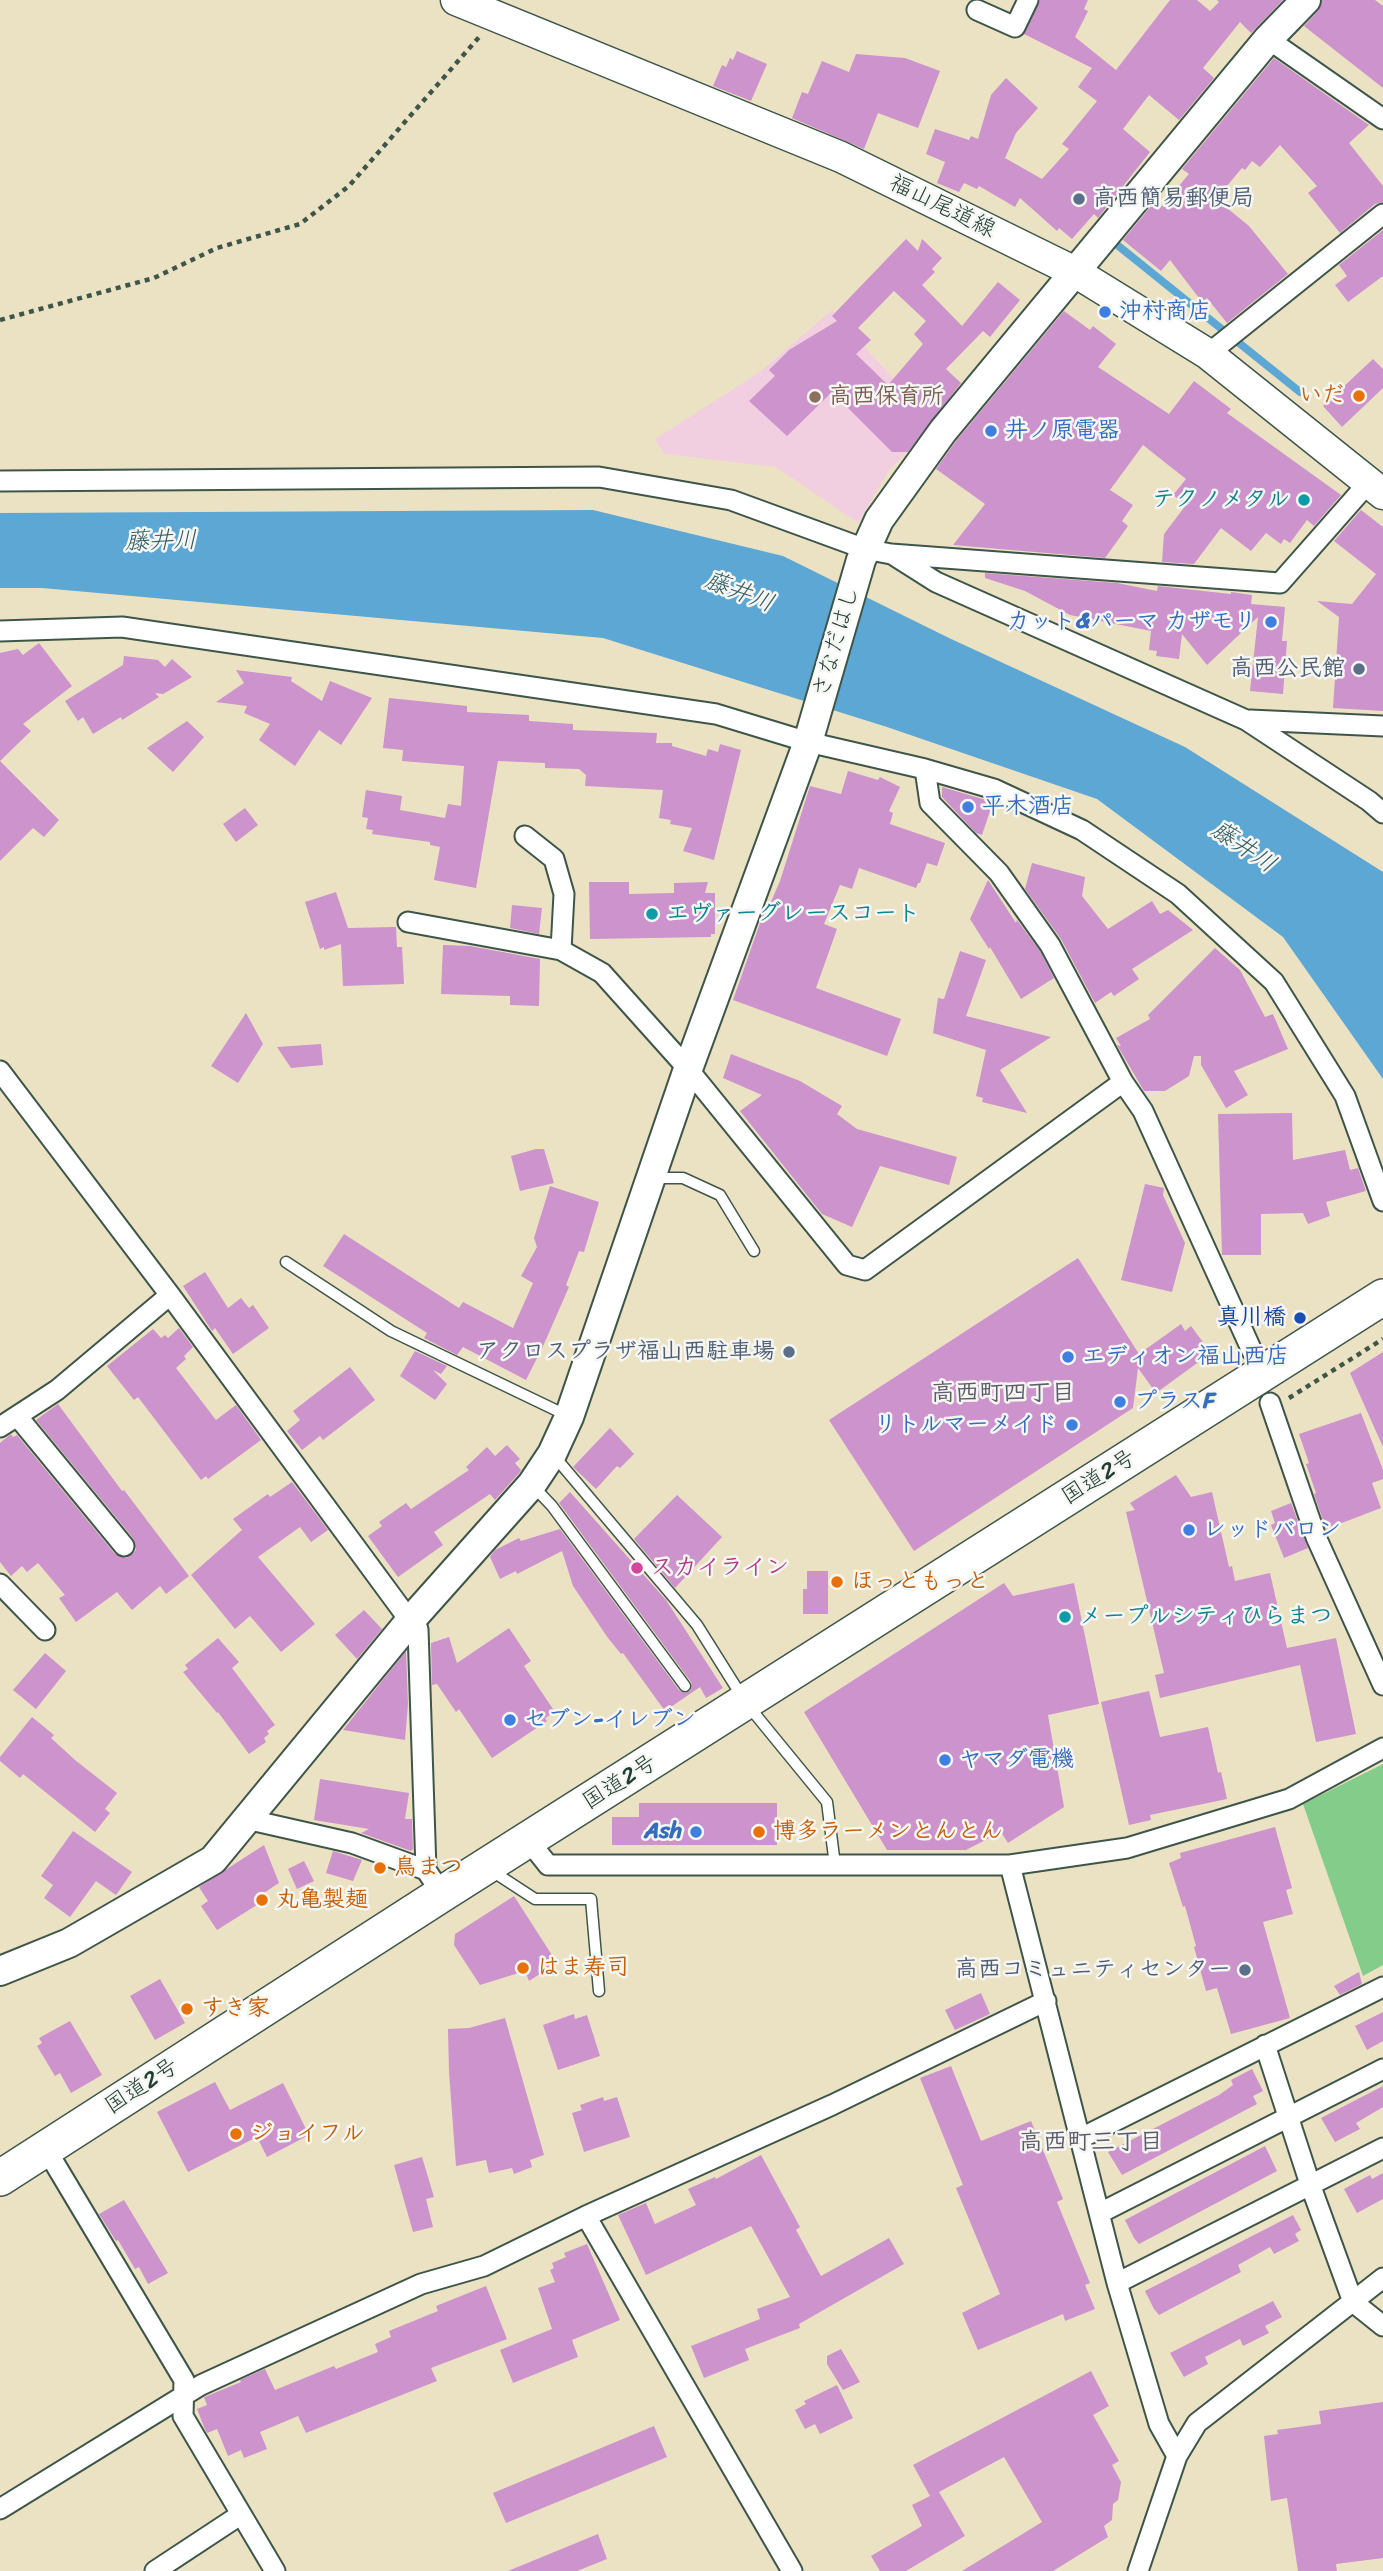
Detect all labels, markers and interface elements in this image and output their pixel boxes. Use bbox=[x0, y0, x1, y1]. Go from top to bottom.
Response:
street label: 福山尾道線 bbox=[884, 169, 1000, 245]
place label: 高西簡易郵便局 bbox=[1093, 185, 1254, 213]
marker: 高西簡易郵便局 bbox=[1071, 191, 1087, 207]
place label: 沖村商店 bbox=[1119, 298, 1211, 326]
marker: 沖村商店 bbox=[1097, 304, 1113, 320]
place label: いだ bbox=[1299, 382, 1345, 410]
place label: 高西保育所 bbox=[829, 383, 944, 411]
marker: いだ bbox=[1351, 388, 1367, 404]
marker: 高西保育所 bbox=[807, 389, 823, 405]
place label: 井ノ原電器 bbox=[1005, 417, 1120, 445]
marker: 井ノ原電器 bbox=[983, 423, 999, 439]
place label: テクノメタル bbox=[1152, 486, 1290, 514]
marker: テクノメタル bbox=[1296, 492, 1312, 508]
water label: 藤井川 bbox=[125, 527, 197, 557]
water label: 藤井川 bbox=[700, 567, 778, 619]
street label: さなだはし bbox=[808, 583, 866, 701]
place label: カット&パーマ カザモリ bbox=[1006, 608, 1257, 636]
marker: カット&パーマ カザモリ bbox=[1263, 614, 1279, 630]
place label: 高西公民館 bbox=[1230, 655, 1345, 683]
marker: 高西公民館 bbox=[1351, 661, 1367, 677]
place label: 平木酒店 bbox=[982, 793, 1074, 821]
marker: 平木酒店 bbox=[960, 799, 976, 815]
water label: 藤井川 bbox=[1205, 816, 1281, 880]
place label: エヴァーグレースコート bbox=[666, 900, 920, 928]
marker: エヴァーグレースコート bbox=[644, 906, 660, 922]
place label: 真川橋 bbox=[1217, 1304, 1286, 1332]
marker: 真川橋 bbox=[1292, 1310, 1308, 1326]
place label: アクロスプラザ福山西駐車場 bbox=[476, 1338, 775, 1366]
place label: エディオン福山西店 bbox=[1082, 1343, 1289, 1371]
marker: アクロスプラザ福山西駐車場 bbox=[781, 1344, 797, 1360]
marker: エディオン福山西店 bbox=[1060, 1349, 1076, 1365]
district label: 高西町四丁目 bbox=[931, 1380, 1075, 1408]
place label: プラスF bbox=[1134, 1388, 1216, 1416]
marker: プラスF bbox=[1112, 1394, 1128, 1410]
place label: リトルマーメイド bbox=[874, 1411, 1058, 1439]
marker: リトルマーメイド bbox=[1064, 1417, 1080, 1433]
street label: 国道2号 bbox=[1057, 1444, 1141, 1512]
place label: レッドバロン bbox=[1203, 1516, 1341, 1544]
marker: レッドバロン bbox=[1181, 1522, 1197, 1538]
place label: スカイライン bbox=[651, 1554, 789, 1582]
marker: スカイライン bbox=[629, 1560, 645, 1576]
place label: ほっともっと bbox=[851, 1568, 989, 1596]
marker: ほっともっと bbox=[829, 1574, 845, 1590]
place label: メープルシティひらまつ bbox=[1079, 1603, 1332, 1631]
marker: メープルシティひらまつ bbox=[1057, 1609, 1073, 1625]
place label: セブン-イレブン bbox=[524, 1706, 696, 1734]
marker: セブン-イレブン bbox=[502, 1712, 518, 1728]
place label: ヤマダ電機 bbox=[959, 1746, 1074, 1774]
street label: 国道2号 bbox=[578, 1749, 662, 1817]
marker: ヤマダ電機 bbox=[937, 1752, 953, 1768]
place label: Ash bbox=[644, 1818, 682, 1846]
place label: 博多ラーメンとんとん bbox=[773, 1818, 1003, 1846]
marker: Ash bbox=[688, 1824, 704, 1840]
marker: 博多ラーメンとんとん bbox=[751, 1824, 767, 1840]
place label: 鳥まつ bbox=[394, 1854, 463, 1882]
marker: 鳥まつ bbox=[372, 1860, 388, 1876]
place label: 丸亀製麺 bbox=[276, 1886, 368, 1914]
marker: 丸亀製麺 bbox=[254, 1892, 270, 1908]
place label: はま寿司 bbox=[537, 1954, 629, 1982]
place label: 高西コミュニティセンター bbox=[955, 1956, 1231, 1984]
marker: はま寿司 bbox=[515, 1960, 531, 1976]
marker: 高西コミュニティセンター bbox=[1237, 1962, 1253, 1978]
place label: すき家 bbox=[201, 1995, 270, 2023]
marker: すき家 bbox=[179, 2001, 195, 2017]
street label: 国道2号 bbox=[100, 2053, 184, 2121]
place label: ジョイフル bbox=[250, 2120, 365, 2148]
marker: ジョイフル bbox=[228, 2126, 244, 2142]
district label: 高西町三丁目 bbox=[1019, 2129, 1163, 2157]

